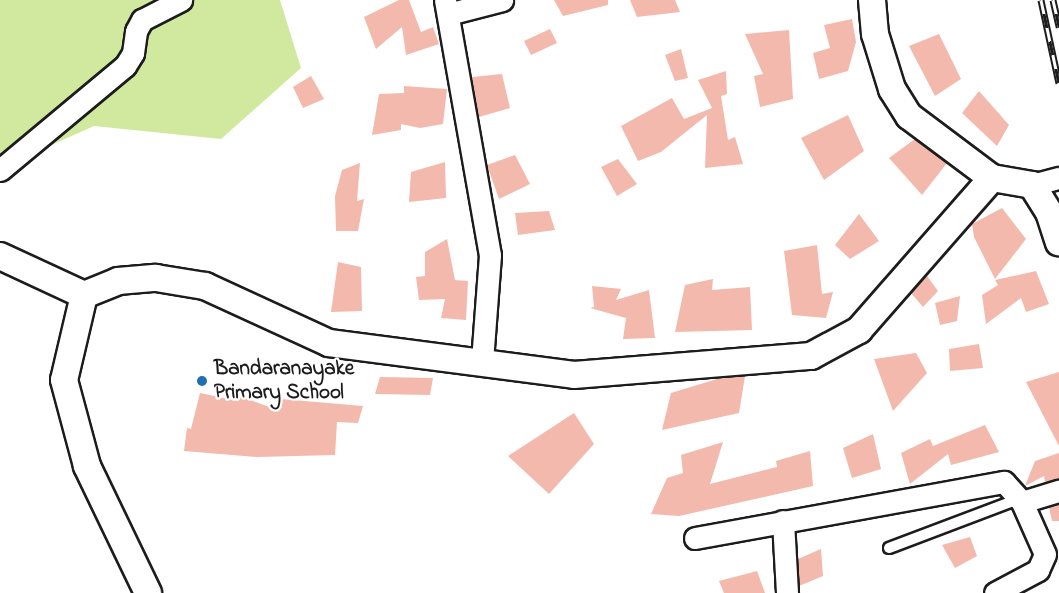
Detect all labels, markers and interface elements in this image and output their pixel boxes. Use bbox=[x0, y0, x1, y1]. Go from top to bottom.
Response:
place label: Bandaranayake Primary School bbox=[214, 356, 354, 406]
marker: Bandaranayake Primary School bbox=[195, 374, 209, 388]

